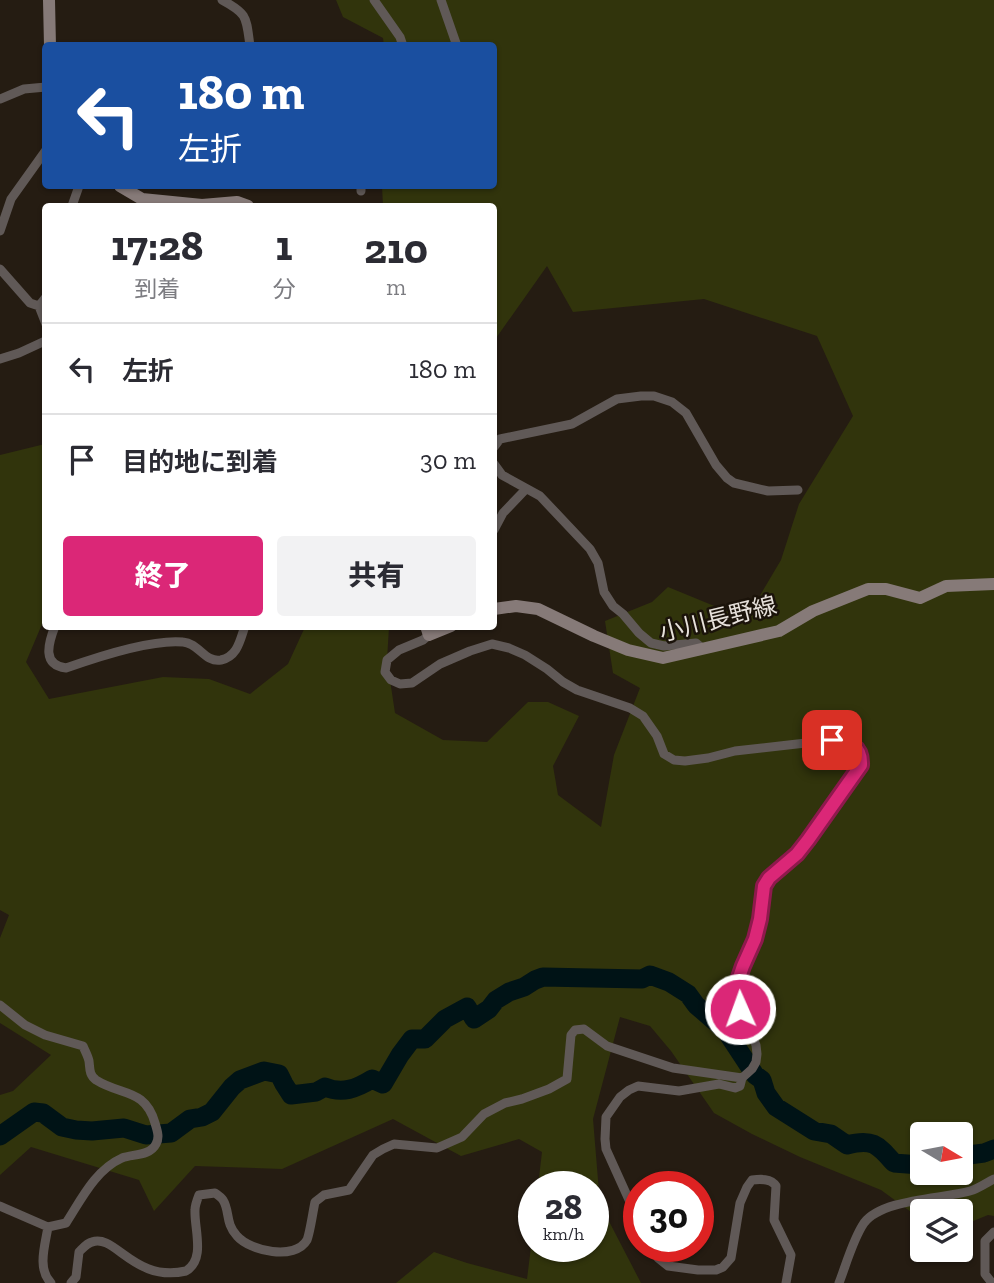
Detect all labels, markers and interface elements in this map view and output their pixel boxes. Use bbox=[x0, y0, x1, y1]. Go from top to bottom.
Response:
text: 180 m bbox=[178, 63, 305, 122]
icon: left bbox=[63, 70, 154, 161]
text: 左折 bbox=[178, 130, 242, 168]
text: 17:28 bbox=[111, 220, 203, 271]
text: 1 bbox=[275, 220, 292, 271]
text: 210 bbox=[364, 223, 428, 274]
text: m bbox=[386, 273, 406, 301]
text: 到着 bbox=[134, 275, 180, 303]
text: 分 bbox=[272, 275, 295, 303]
icon: left bbox=[63, 350, 101, 388]
text: 180 m bbox=[409, 353, 476, 385]
text: 左折 bbox=[122, 355, 174, 387]
icon: arrive bbox=[63, 441, 101, 479]
text: 30 m bbox=[420, 444, 476, 476]
text: 目的地に到着 bbox=[122, 446, 278, 478]
button: 終了 bbox=[63, 536, 263, 616]
button: 共有 bbox=[277, 536, 476, 616]
street label: 小川長野線 bbox=[656, 590, 780, 647]
pin bbox=[802, 710, 862, 770]
icon: arrive bbox=[813, 721, 851, 759]
position arrow bbox=[703, 972, 777, 1046]
north arrow bbox=[910, 1122, 973, 1185]
map controls bbox=[910, 1122, 973, 1262]
speed limit sign: 30 bbox=[623, 1171, 714, 1262]
text: 28 bbox=[545, 1186, 582, 1228]
button: layers bbox=[910, 1199, 973, 1262]
text: km/h bbox=[543, 1223, 584, 1245]

